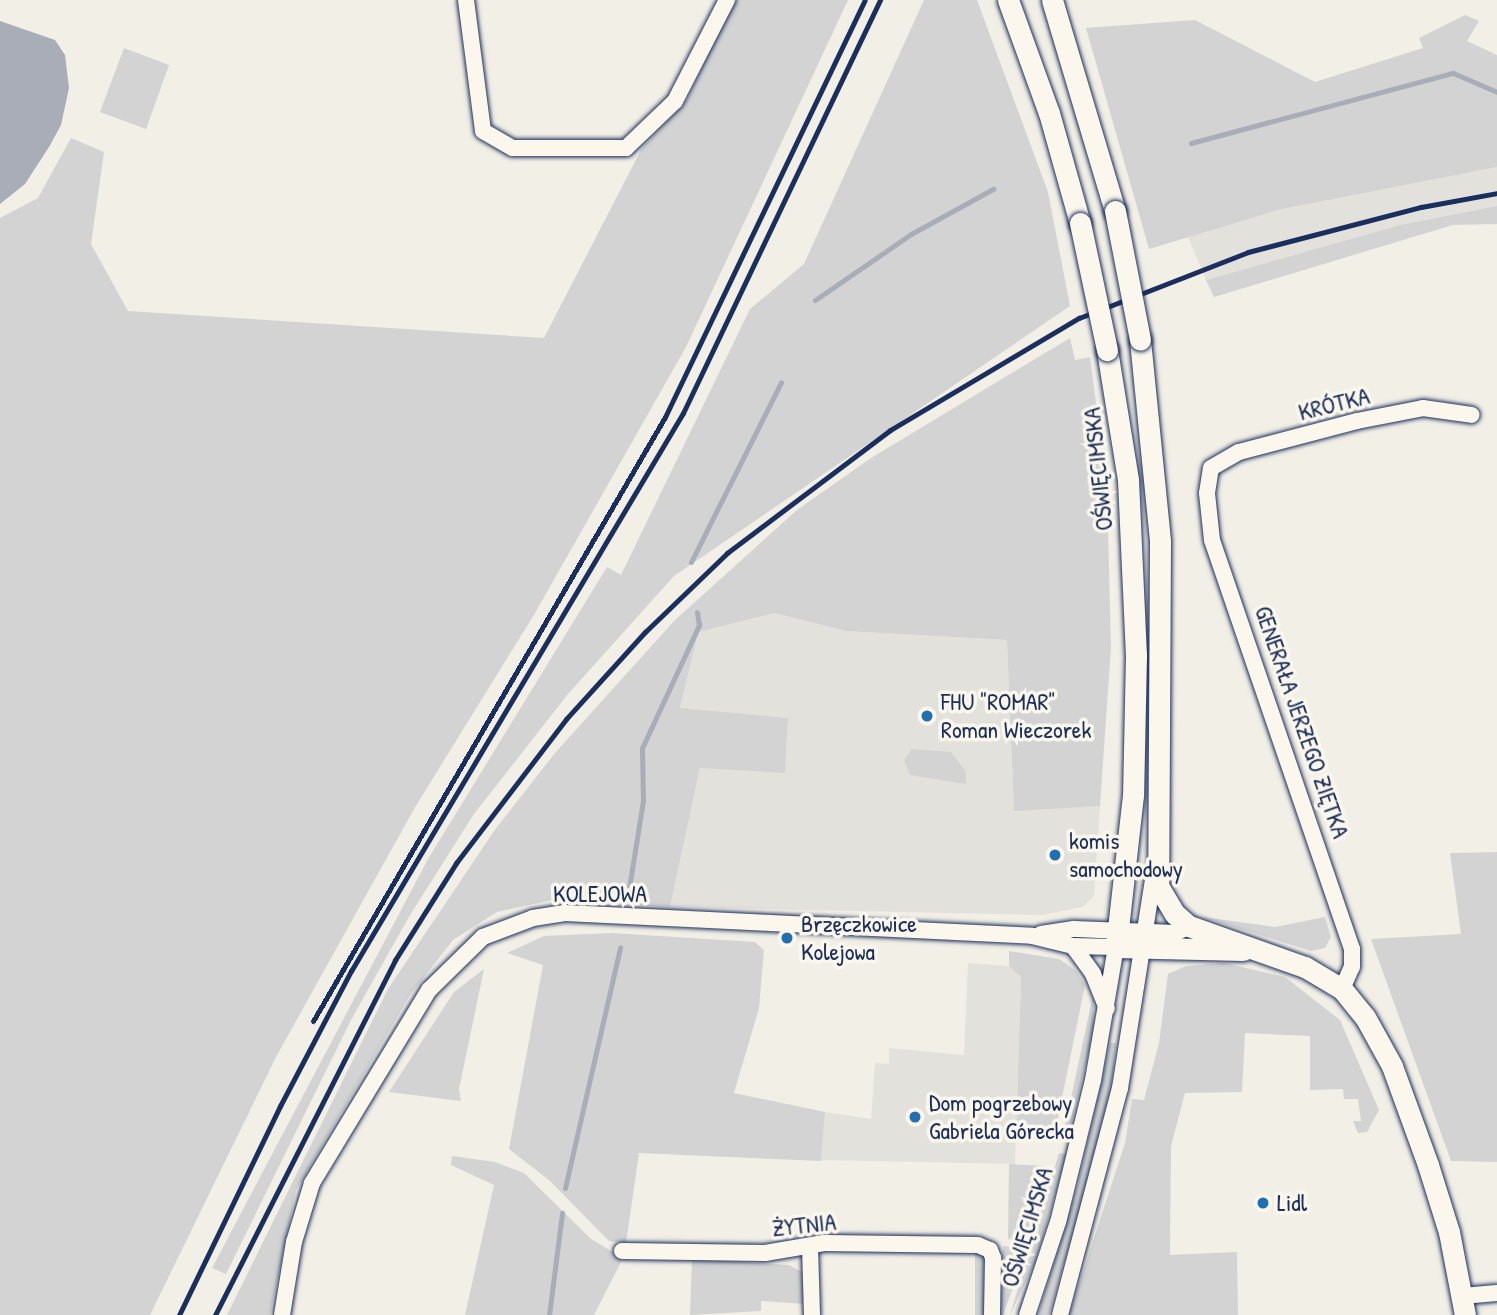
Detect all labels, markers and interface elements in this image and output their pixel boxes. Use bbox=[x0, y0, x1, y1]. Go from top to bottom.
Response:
street label: KRÓTKA bbox=[1295, 381, 1373, 427]
street label: OŚWIĘCIMSKA bbox=[1077, 406, 1119, 532]
street label: GENERAŁA JERZEGO ZIĘTKA bbox=[1249, 602, 1355, 842]
place label: FHU "ROMAR" Roman Wieczorek bbox=[941, 688, 1091, 744]
marker: FHU "ROMAR" Roman Wieczorek bbox=[919, 708, 935, 724]
place label: komis samochodowy bbox=[1069, 827, 1183, 883]
marker: komis samochodowy bbox=[1047, 847, 1063, 863]
street label: KOLEJOWA bbox=[553, 880, 647, 908]
place label: Brzęczkowice Kolejowa bbox=[801, 910, 917, 966]
marker: Brzęczkowice Kolejowa bbox=[779, 930, 795, 946]
place label: Dom pogrzebowy Gabriela Górecka bbox=[929, 1089, 1074, 1145]
marker: Dom pogrzebowy Gabriela Górecka bbox=[907, 1109, 923, 1125]
street label: OŚWIĘCIMSKA bbox=[995, 1164, 1059, 1290]
place label: Lidl bbox=[1277, 1189, 1307, 1217]
marker: Lidl bbox=[1255, 1195, 1271, 1211]
street label: ŻYTNIA bbox=[771, 1207, 837, 1243]

